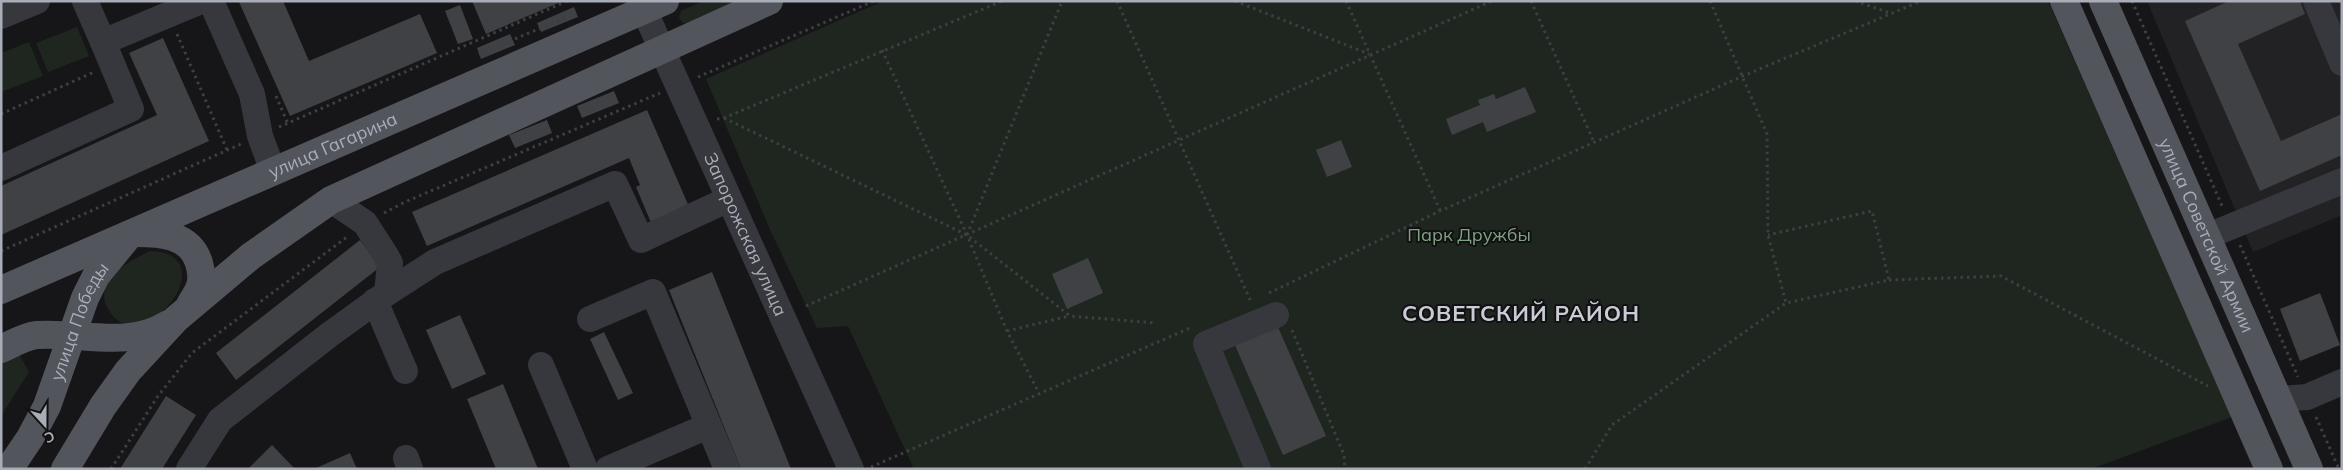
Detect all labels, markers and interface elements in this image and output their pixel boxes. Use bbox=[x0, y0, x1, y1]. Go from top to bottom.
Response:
street label: улица Гагарина bbox=[265, 107, 401, 183]
street label: улица Советской Армии bbox=[2154, 134, 2260, 336]
street label: Запорожская улица bbox=[699, 149, 792, 319]
park label: Парк Дружбы bbox=[1407, 223, 1531, 246]
street label: улица Победы bbox=[45, 257, 114, 384]
district label: СОВЕТСКИЙ РАЙОН bbox=[1402, 299, 1640, 327]
north arrow bbox=[20, 400, 70, 450]
text: С bbox=[42, 427, 57, 447]

